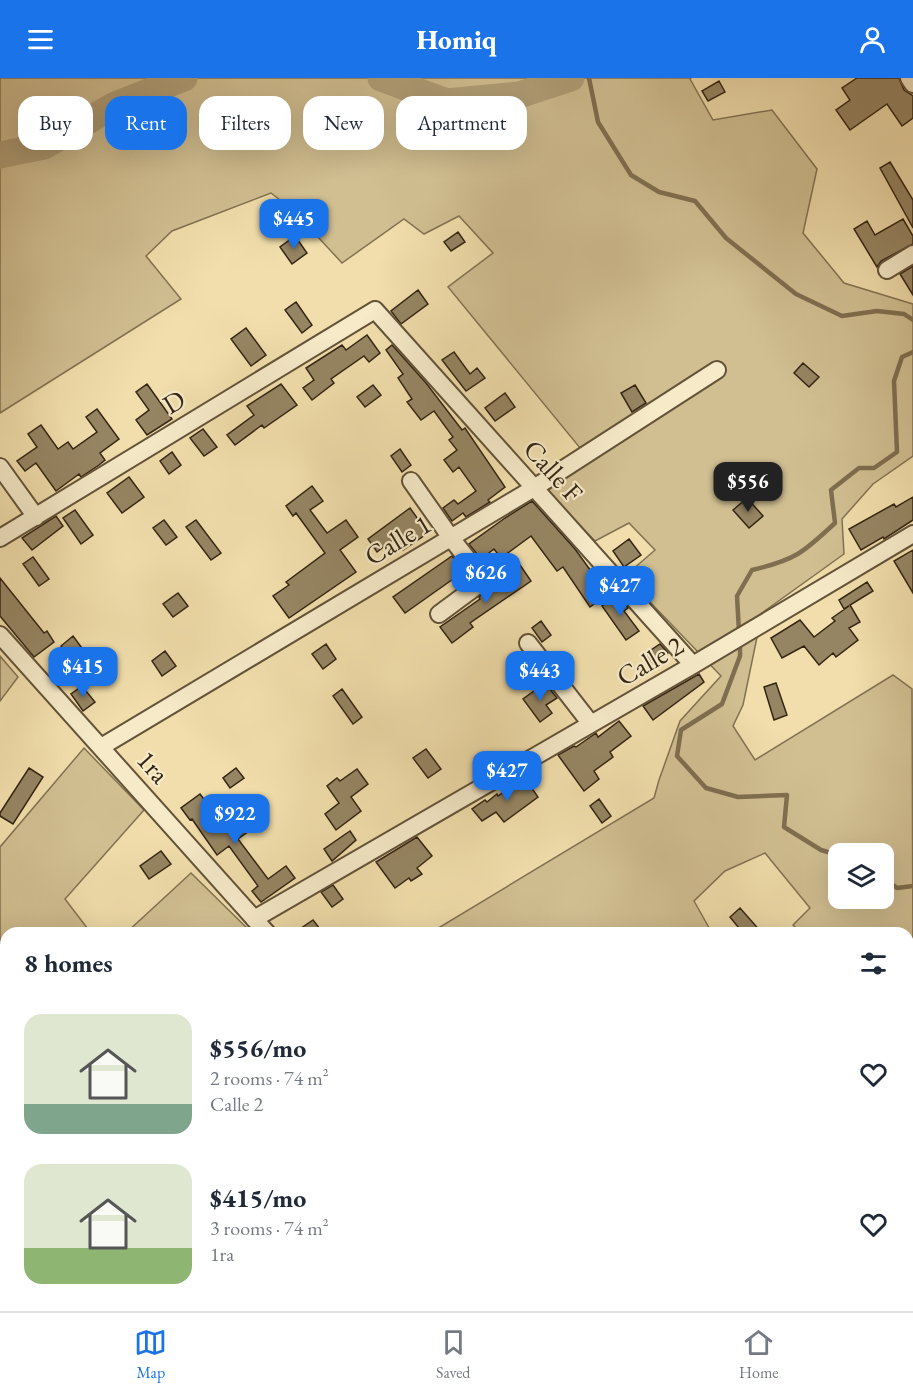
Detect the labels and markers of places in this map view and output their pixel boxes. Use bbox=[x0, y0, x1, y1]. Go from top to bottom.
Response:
pin: $445 bbox=[258, 199, 330, 250]
pin: $556 bbox=[712, 462, 784, 513]
pin: $626 bbox=[450, 553, 522, 604]
pin: $427 bbox=[584, 566, 656, 617]
pin: $415 bbox=[47, 647, 119, 698]
pin: $443 bbox=[504, 651, 576, 702]
pin: $427 bbox=[471, 751, 543, 802]
pin: $922 bbox=[199, 794, 271, 845]

